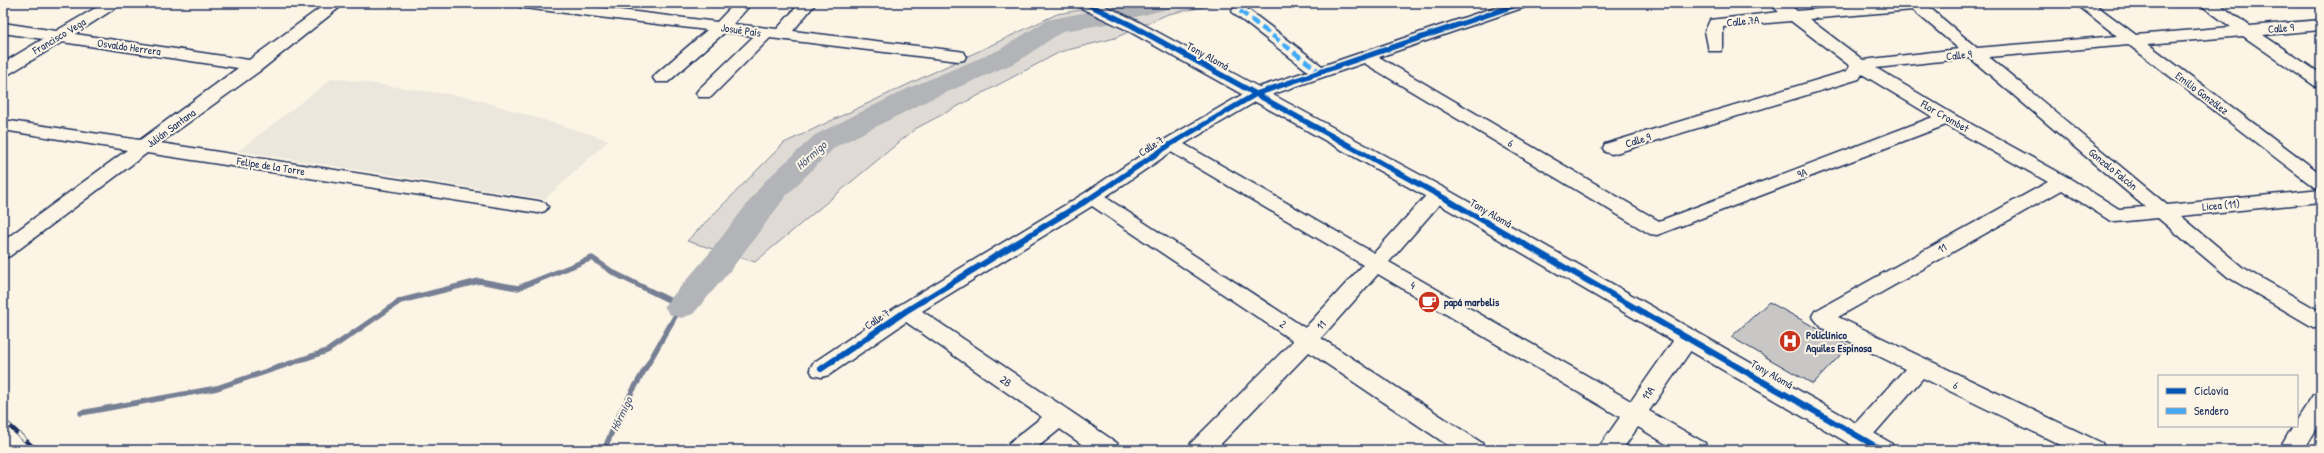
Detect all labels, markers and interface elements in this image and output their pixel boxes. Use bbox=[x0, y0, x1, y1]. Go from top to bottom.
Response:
street label: Calle 7A bbox=[1726, 13, 1761, 29]
street label: Francisco Vega bbox=[29, 14, 89, 58]
street label: Josué País bbox=[720, 20, 762, 40]
street label: Calle 9 bbox=[2268, 20, 2294, 36]
street label: Osvaldo Herrera bbox=[96, 36, 162, 58]
street label: Tony Alomá bbox=[1184, 39, 1232, 74]
street label: Calle 9 bbox=[1945, 47, 1973, 63]
street label: Emilio González bbox=[2173, 68, 2232, 118]
street label: Flor Crombet bbox=[1918, 96, 1972, 135]
street label: Julián Santana bbox=[144, 105, 199, 151]
street label: Calle 9 bbox=[1624, 130, 1652, 150]
street label: Calle 7 bbox=[1136, 133, 1166, 159]
water label: Hórmigo bbox=[792, 136, 831, 173]
street label: 6 bbox=[1506, 136, 1517, 150]
street label: Gonzalo Falcón bbox=[2086, 145, 2140, 193]
street label: Felipe de la Torre bbox=[235, 154, 307, 178]
street label: 9A bbox=[1795, 165, 1809, 181]
street label: Tony Alomá bbox=[1467, 195, 1515, 231]
street label: Licea (11) bbox=[2202, 196, 2240, 214]
street label: 11 bbox=[1935, 240, 1949, 256]
street label: 4 bbox=[1408, 278, 1418, 292]
cafe icon: papá marbelis bbox=[1416, 289, 1442, 315]
place label: papá marbelis bbox=[1444, 295, 1500, 310]
street label: Calle 7 bbox=[862, 306, 892, 332]
street label: 2 bbox=[1277, 317, 1289, 331]
street label: 11 bbox=[1313, 317, 1329, 333]
hospital icon: Policlínico Aquiles Espinosa bbox=[1777, 328, 1803, 354]
place label: Policlínico Aquiles Espinosa bbox=[1806, 328, 1872, 356]
street label: Tony Alomá bbox=[1748, 356, 1796, 392]
street label: 2B bbox=[998, 372, 1015, 390]
legend bbox=[2158, 375, 2298, 427]
street label: 6 bbox=[1951, 378, 1962, 393]
text: Ciclovía bbox=[2194, 382, 2228, 399]
street label: 11A bbox=[1638, 383, 1658, 402]
water label: Hórmigo bbox=[605, 393, 637, 434]
text: Sendero bbox=[2194, 402, 2229, 419]

